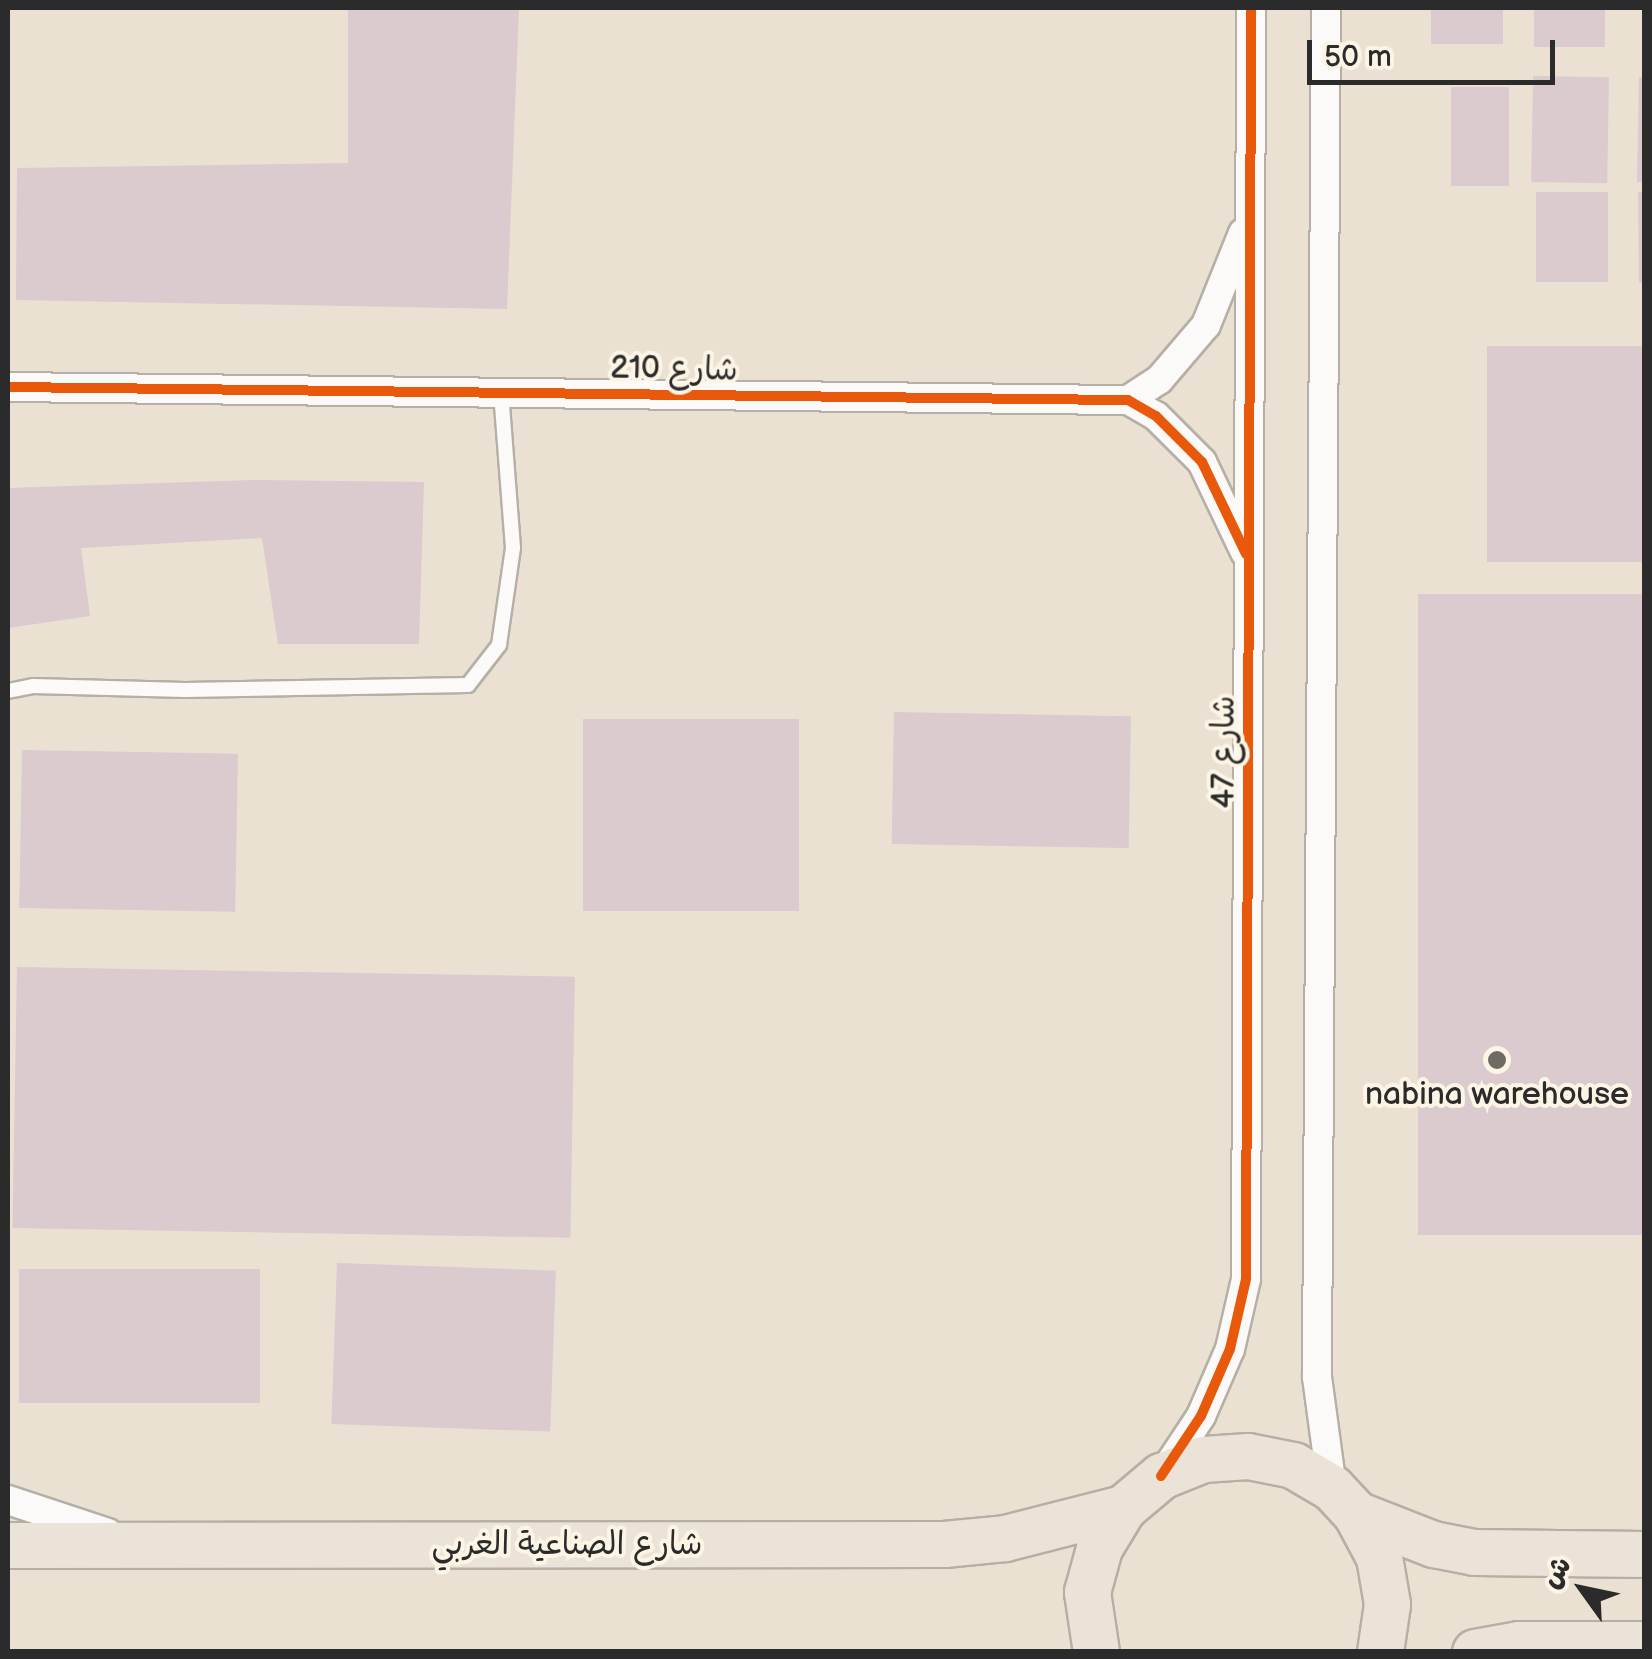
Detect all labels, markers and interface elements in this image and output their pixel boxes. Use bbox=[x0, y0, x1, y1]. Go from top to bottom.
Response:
scale bar bbox=[1312, 20, 1560, 82]
text: 50 m bbox=[1324, 39, 1392, 75]
street label: شارع 210 bbox=[610, 350, 738, 390]
street label: شارع 47 bbox=[1206, 695, 1244, 809]
marker: nabina warehouse bbox=[1486, 1049, 1508, 1071]
place label: nabina warehouse bbox=[1365, 1076, 1629, 1114]
street label: شارع الصناعية الغربي bbox=[431, 1526, 703, 1564]
north arrow bbox=[1532, 1539, 1632, 1639]
text: ش bbox=[1534, 1550, 1579, 1594]

